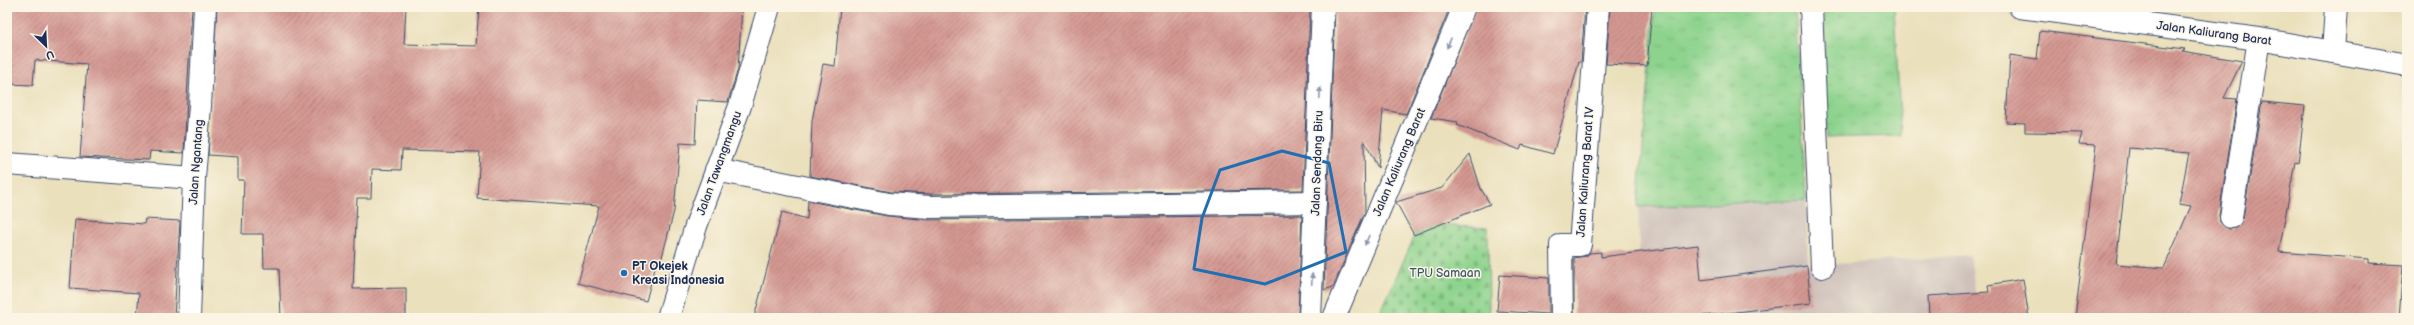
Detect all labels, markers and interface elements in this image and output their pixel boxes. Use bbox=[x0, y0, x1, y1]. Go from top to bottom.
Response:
street label: Jalan Kaliurang Barat bbox=[2155, 18, 2273, 49]
north arrow bbox=[26, 26, 66, 66]
one-way arrow bbox=[1446, 37, 1452, 49]
text: U bbox=[43, 47, 56, 62]
one-way arrow bbox=[1317, 86, 1323, 99]
street label: Jalan Kaliurang Barat bbox=[1370, 106, 1429, 219]
street label: Jalan Kaliurang Barat IV bbox=[1573, 106, 1598, 238]
street label: Jalan Tawangmangu bbox=[694, 109, 745, 217]
street label: Jalan Sendang Biru bbox=[1308, 110, 1327, 216]
street label: Jalan Ngantang bbox=[186, 119, 207, 205]
one-way arrow bbox=[1363, 235, 1369, 247]
place label: PT Okejek Kreasi Indonesia bbox=[632, 259, 725, 288]
park label: TPU Samaan bbox=[1410, 266, 1481, 281]
marker: PT Okejek Kreasi Indonesia bbox=[619, 268, 629, 278]
one-way arrow bbox=[1308, 273, 1315, 285]

